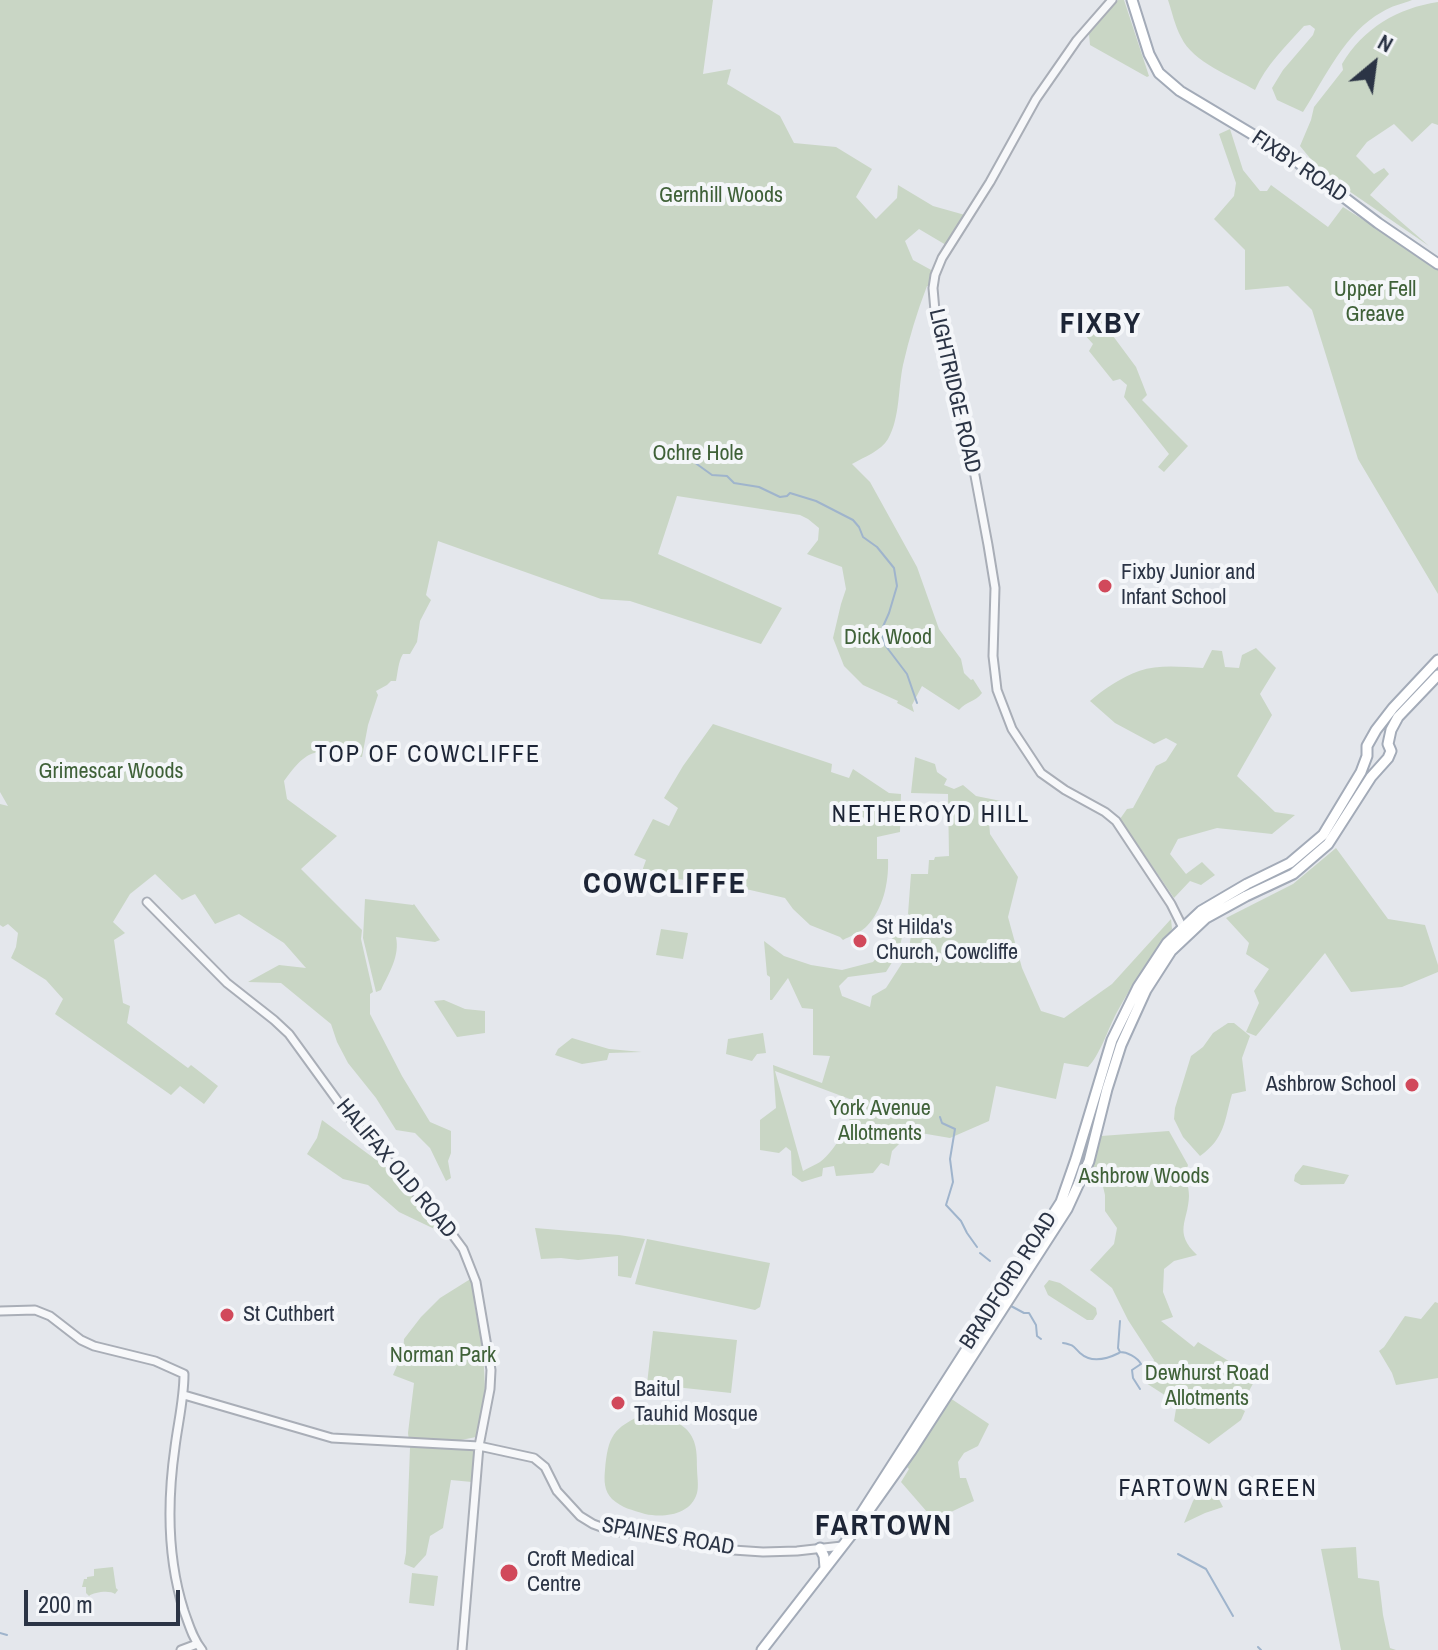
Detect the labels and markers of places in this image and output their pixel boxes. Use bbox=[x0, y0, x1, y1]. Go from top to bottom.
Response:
place label: Fixby Junior and Infant School bbox=[1121, 560, 1255, 612]
marker: Fixby Junior and Infant School bbox=[1096, 577, 1114, 595]
place label: St Hilda's Church, Cowcliffe bbox=[876, 915, 1018, 966]
marker: St Hilda's Church, Cowcliffe bbox=[851, 932, 869, 950]
place label: Ashbrow School bbox=[1266, 1072, 1396, 1098]
marker: Ashbrow School bbox=[1403, 1076, 1421, 1094]
place label: St Cuthbert bbox=[243, 1302, 334, 1328]
marker: St Cuthbert bbox=[218, 1306, 236, 1324]
place label: Baitul Tauhid Mosque bbox=[634, 1377, 758, 1428]
marker: Baitul Tauhid Mosque bbox=[609, 1394, 627, 1412]
place label: Croft Medical Centre bbox=[527, 1547, 634, 1598]
marker: Croft Medical Centre bbox=[498, 1562, 520, 1584]

